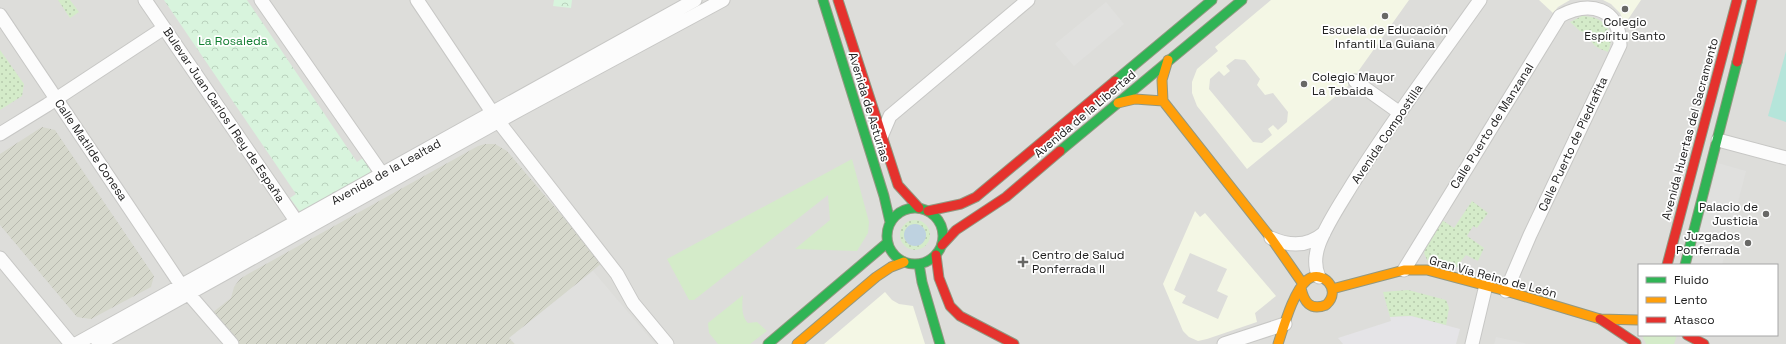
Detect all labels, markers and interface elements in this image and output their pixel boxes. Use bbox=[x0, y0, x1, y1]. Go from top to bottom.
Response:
marker: Colegio Espíritu Santo bbox=[1620, 4, 1630, 14]
marker: Escuela de Educación Infantil La Guiana bbox=[1380, 11, 1390, 21]
place label: Colegio Espíritu Santo bbox=[1584, 14, 1666, 44]
place label: Escuela de Educación Infantil La Guiana bbox=[1322, 22, 1448, 52]
street label: Bulevar Juan Carlos I Rey de España bbox=[159, 25, 289, 205]
park label: La Rosaleda bbox=[198, 33, 268, 49]
street label: Avenida Huertas del Sacramento bbox=[1658, 36, 1722, 222]
street label: Avenida de Asturias bbox=[845, 50, 893, 164]
street label: Calle Puerto de Manzanal bbox=[1447, 60, 1537, 192]
street label: Avenida de la Libertad bbox=[1031, 67, 1139, 161]
place label: Colegio Mayor La Tebaida bbox=[1312, 69, 1395, 99]
street label: Calle Puerto de Piedrafita bbox=[1535, 74, 1611, 214]
marker: Colegio Mayor La Tebaida bbox=[1299, 79, 1309, 89]
street label: Avenida Compostilla bbox=[1348, 81, 1426, 187]
street label: Calle Matilde Conesa bbox=[51, 96, 131, 204]
street label: Avenida de la Lealtad bbox=[328, 135, 444, 209]
place label: Palacio de Justicia bbox=[1699, 199, 1758, 229]
marker: Palacio de Justicia bbox=[1761, 209, 1771, 219]
place label: Juzgados Ponferrada bbox=[1676, 228, 1740, 258]
marker: Juzgados Ponferrada bbox=[1743, 238, 1753, 248]
place label: Centro de Salud Ponferrada II bbox=[1032, 247, 1125, 277]
street label: Gran Vía Reino de León bbox=[1427, 252, 1559, 302]
marker: Centro de Salud Ponferrada II bbox=[1017, 256, 1029, 268]
legend bbox=[1638, 264, 1778, 336]
text: Fluido bbox=[1674, 272, 1709, 288]
text: Lento bbox=[1674, 292, 1708, 308]
text: Atasco bbox=[1674, 312, 1715, 328]

